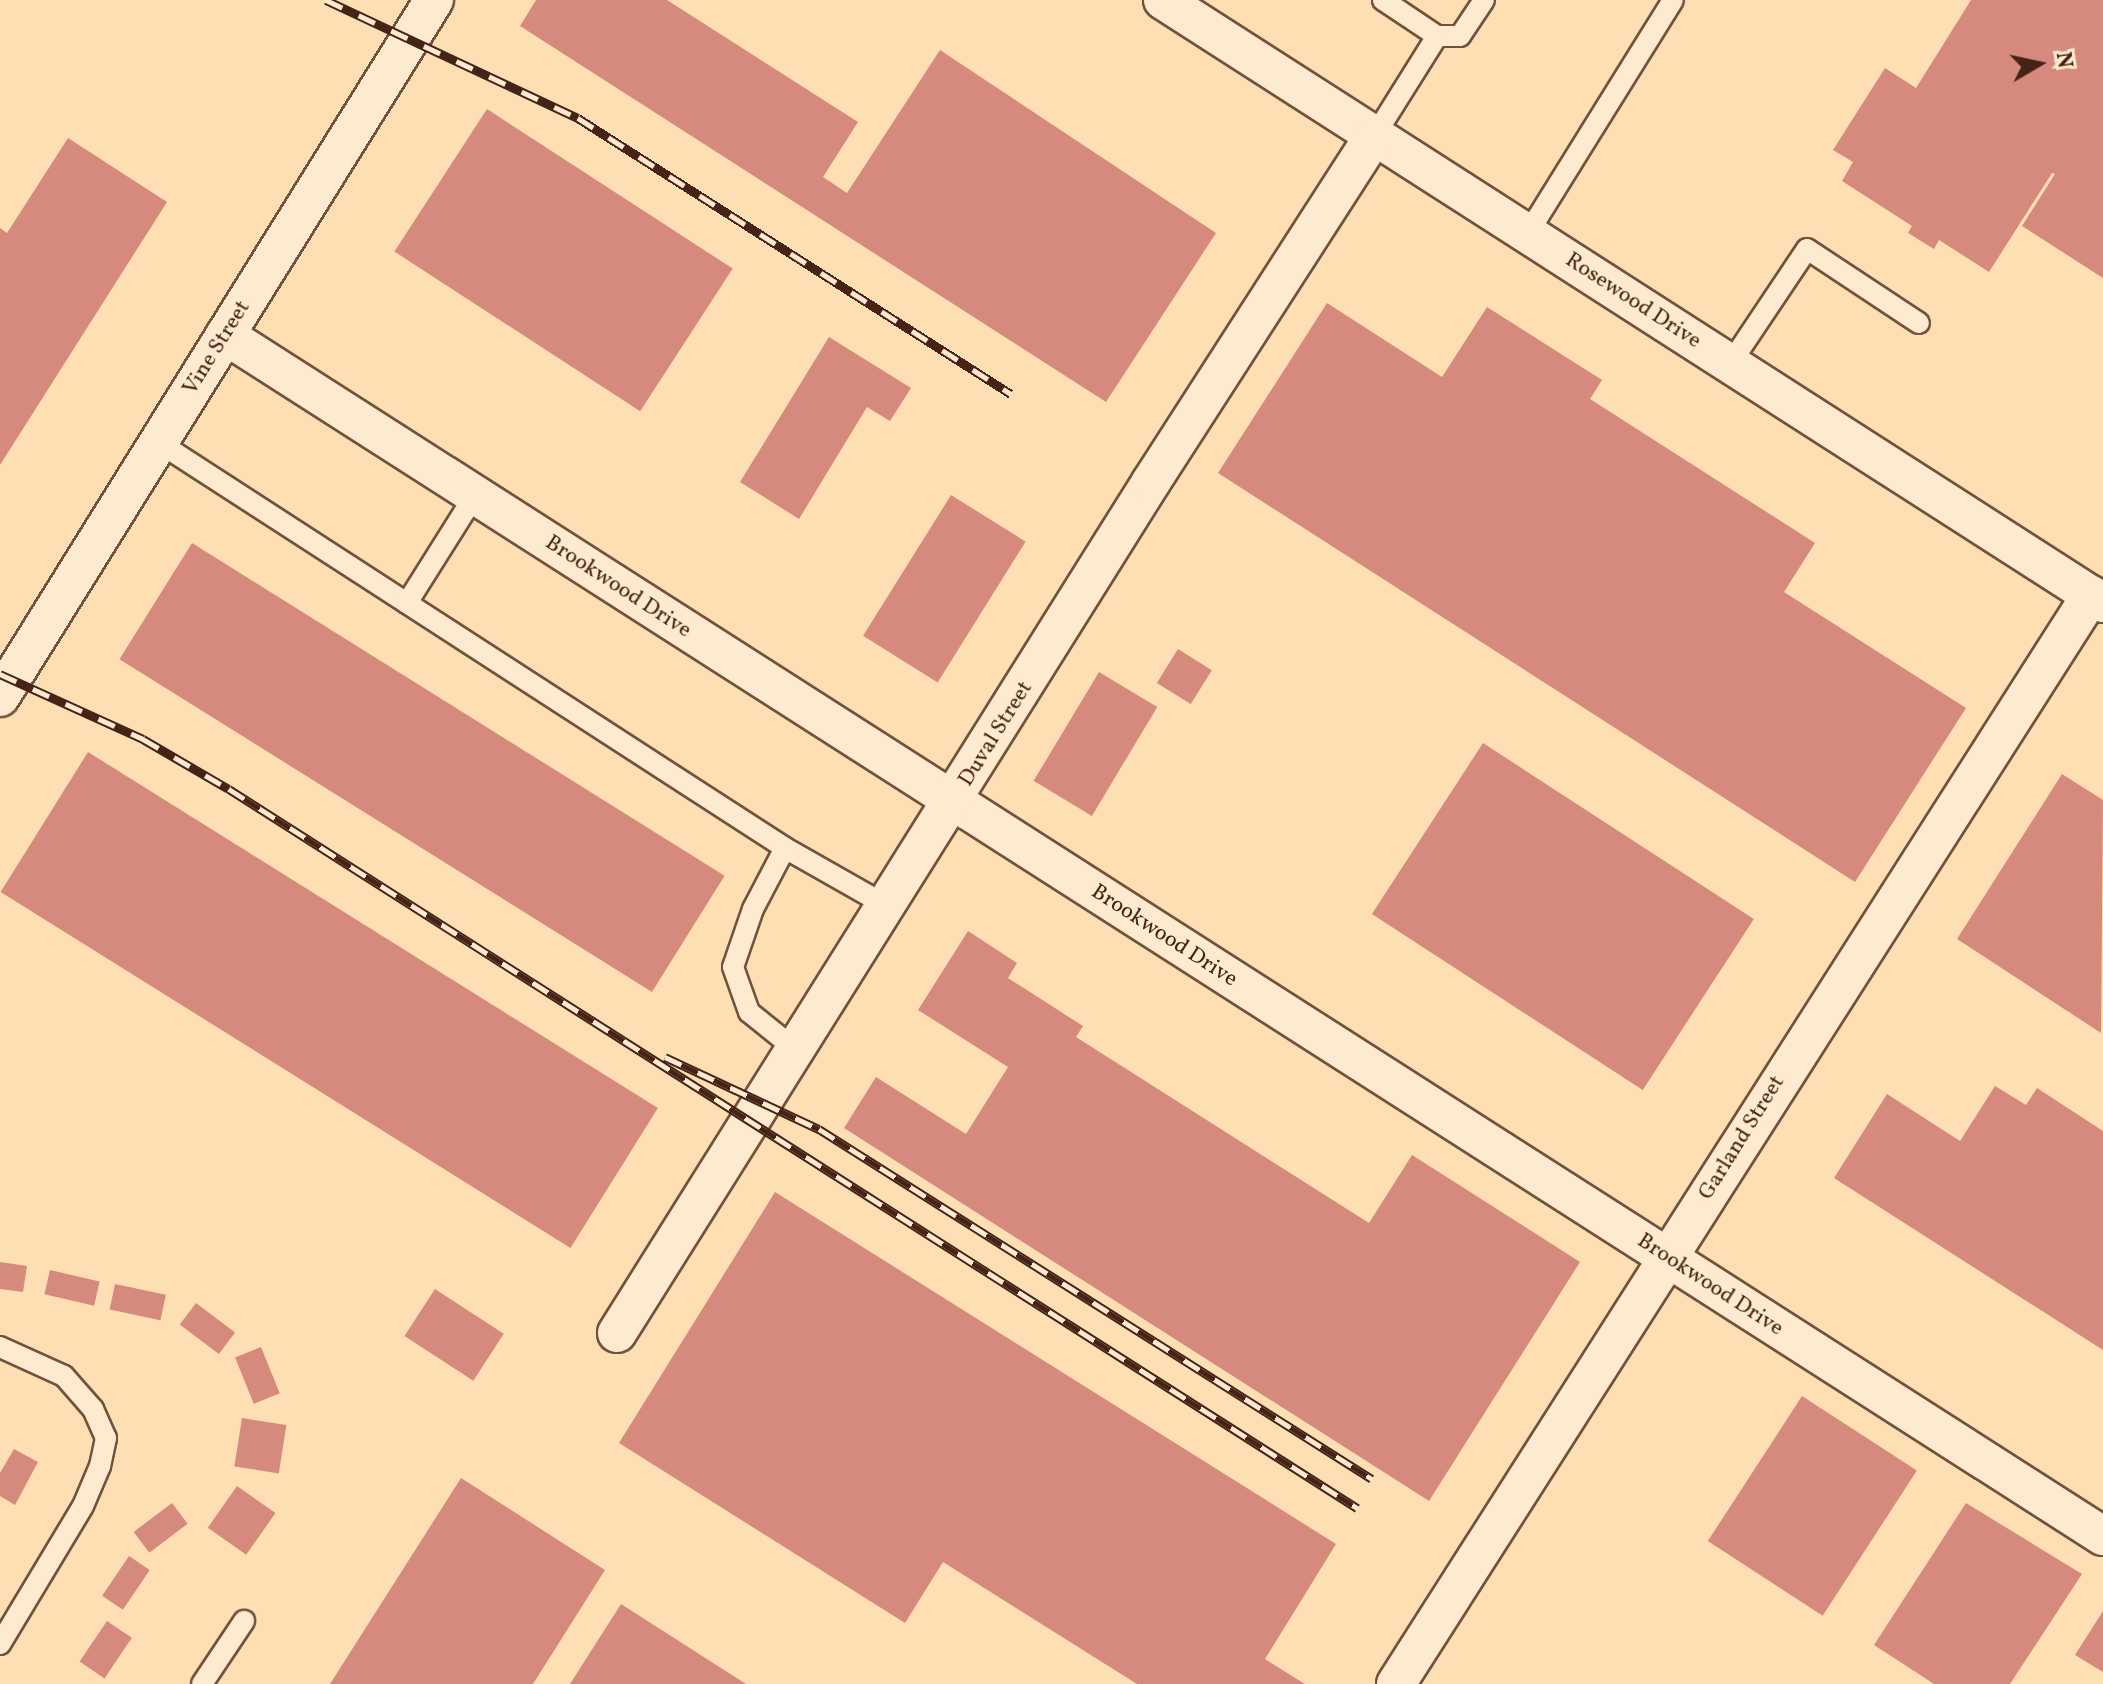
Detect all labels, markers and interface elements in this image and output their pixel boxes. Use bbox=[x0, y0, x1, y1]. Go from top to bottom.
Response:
north arrow bbox=[1999, 24, 2079, 104]
text: N bbox=[2047, 50, 2080, 70]
street label: Rosewood Drive bbox=[1560, 247, 1706, 355]
street label: Vine Street bbox=[178, 296, 256, 400]
street label: Brookwood Drive bbox=[540, 530, 696, 644]
street label: Duval Street bbox=[953, 677, 1039, 791]
street label: Brookwood Drive bbox=[1086, 879, 1242, 993]
street label: Garland Street bbox=[1693, 1071, 1791, 1205]
street label: Brookwood Drive bbox=[1632, 1228, 1788, 1342]

